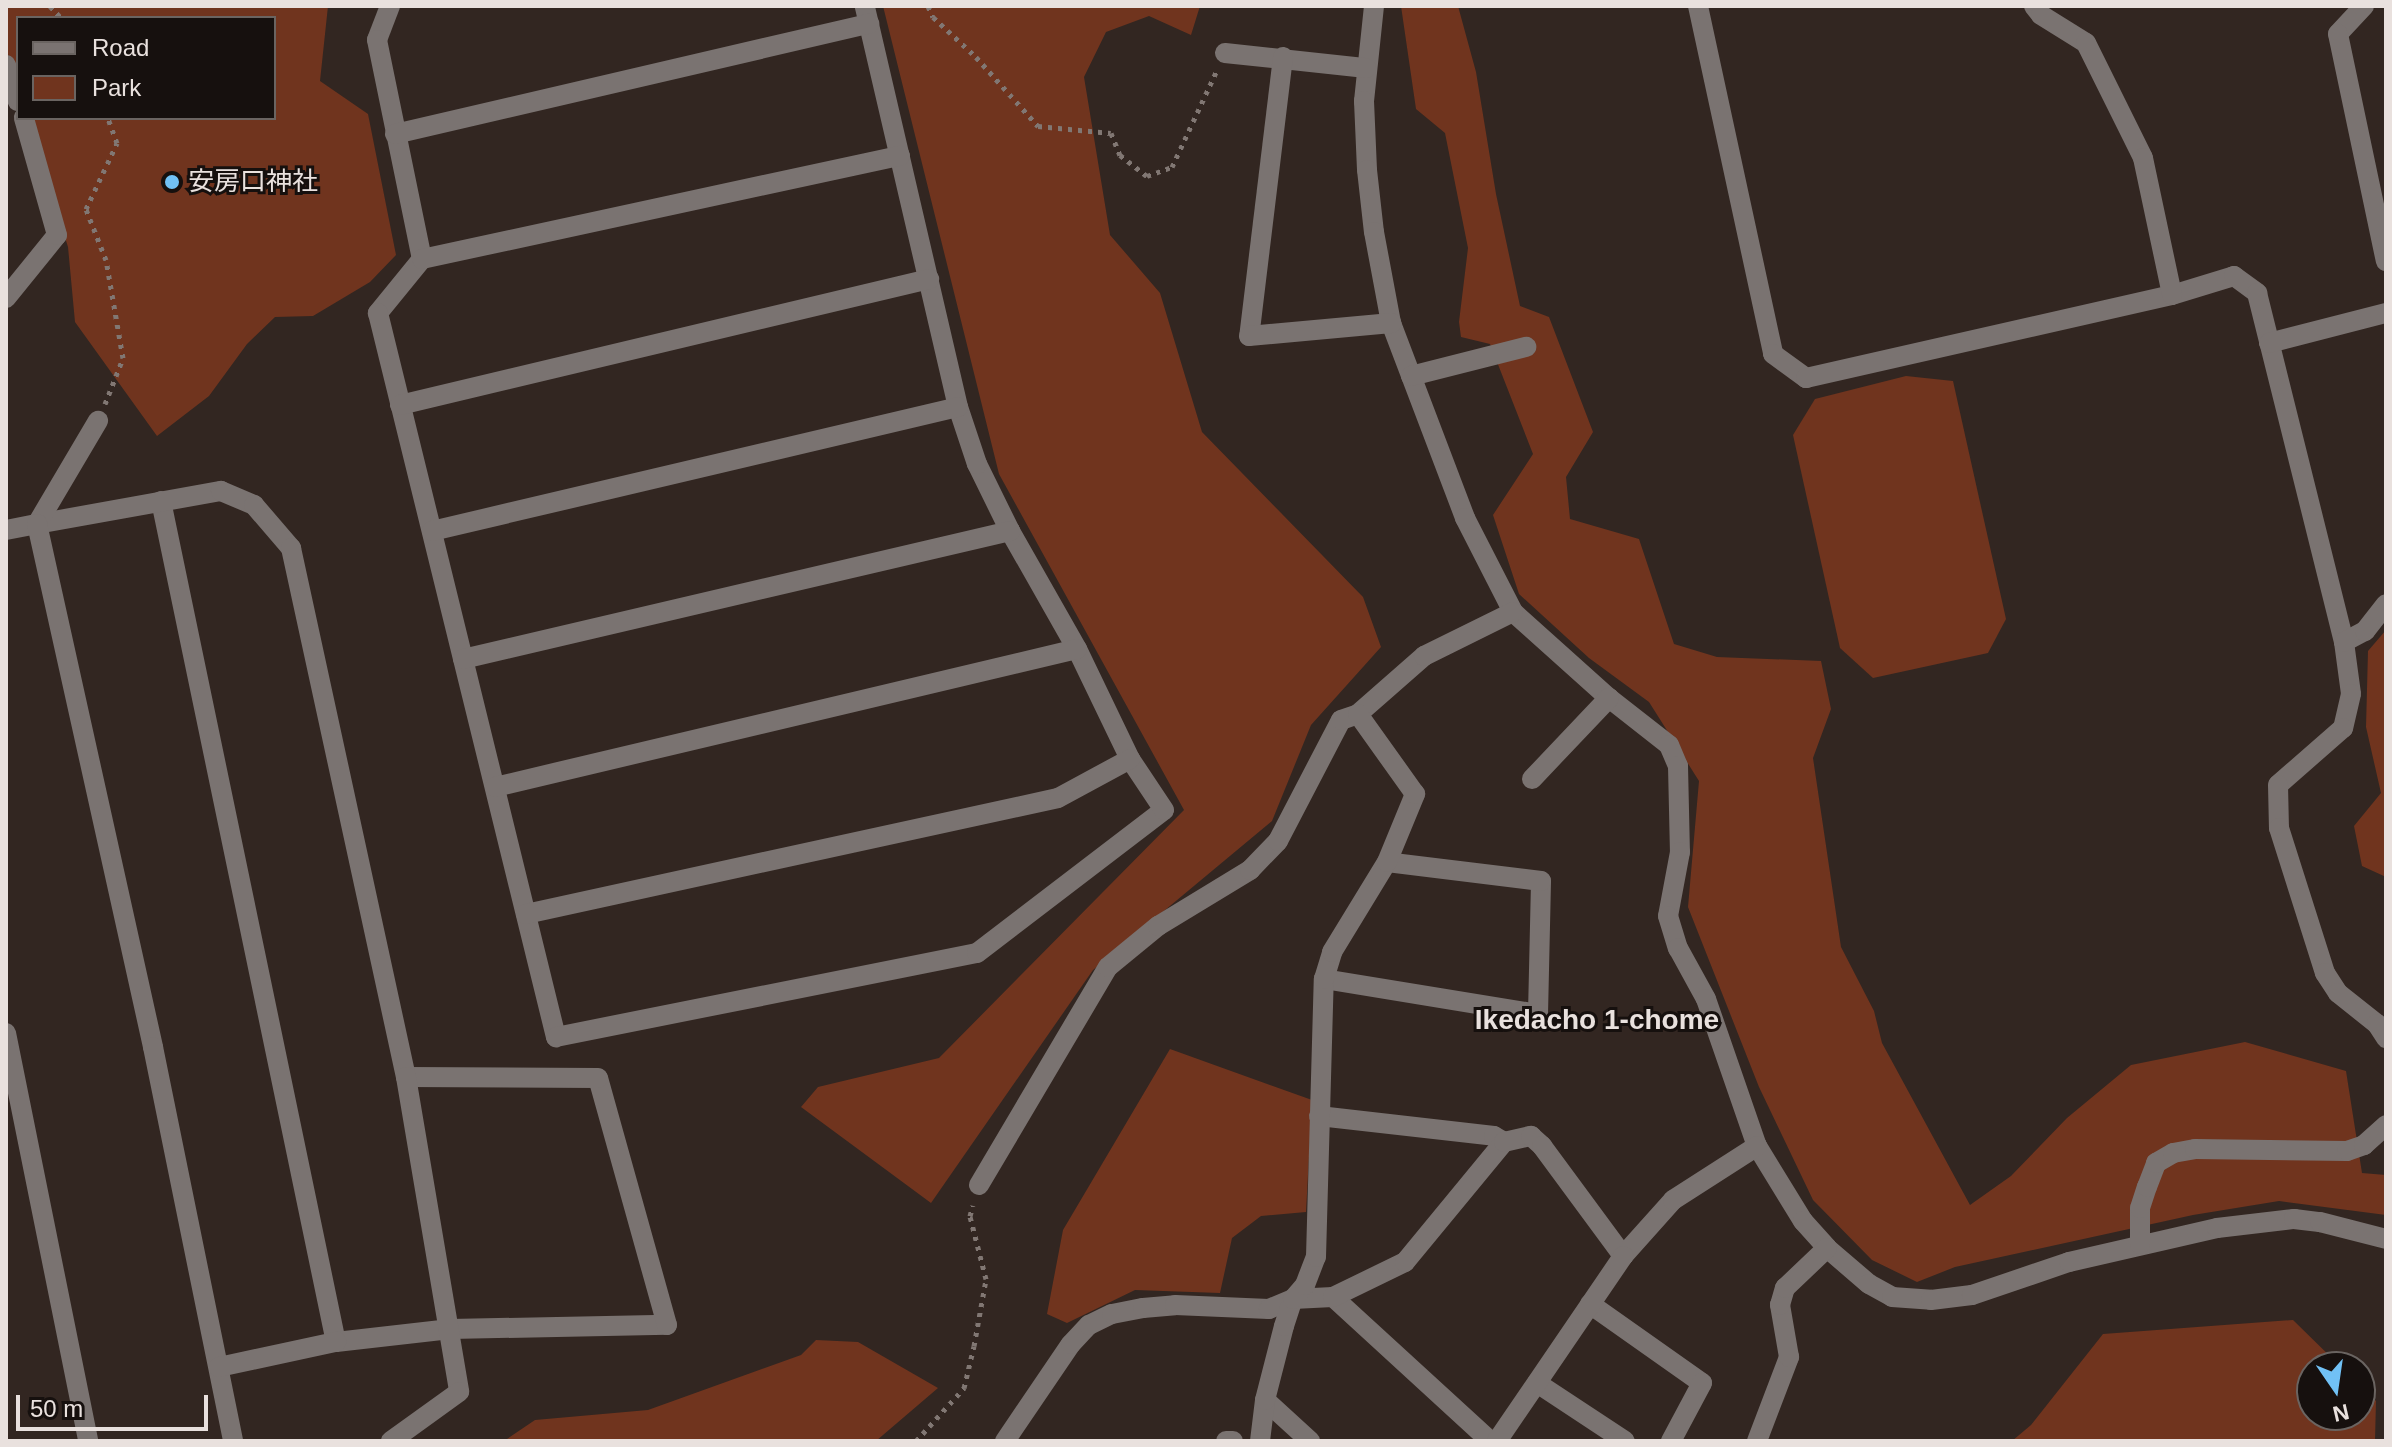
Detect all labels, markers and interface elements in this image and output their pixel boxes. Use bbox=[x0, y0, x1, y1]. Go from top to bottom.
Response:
legend bbox=[16, 16, 276, 120]
text: Road bbox=[92, 34, 149, 61]
text: Park bbox=[92, 74, 141, 101]
place label: 安房口神社 bbox=[188, 166, 318, 198]
marker: 安房口神社 bbox=[163, 173, 181, 191]
district label: Ikedacho 1-chome bbox=[1475, 1003, 1719, 1037]
north arrow bbox=[2296, 1351, 2376, 1431]
scale bar bbox=[20, 1379, 212, 1429]
text: 50 m bbox=[30, 1395, 83, 1422]
text: N bbox=[2331, 1399, 2352, 1427]

